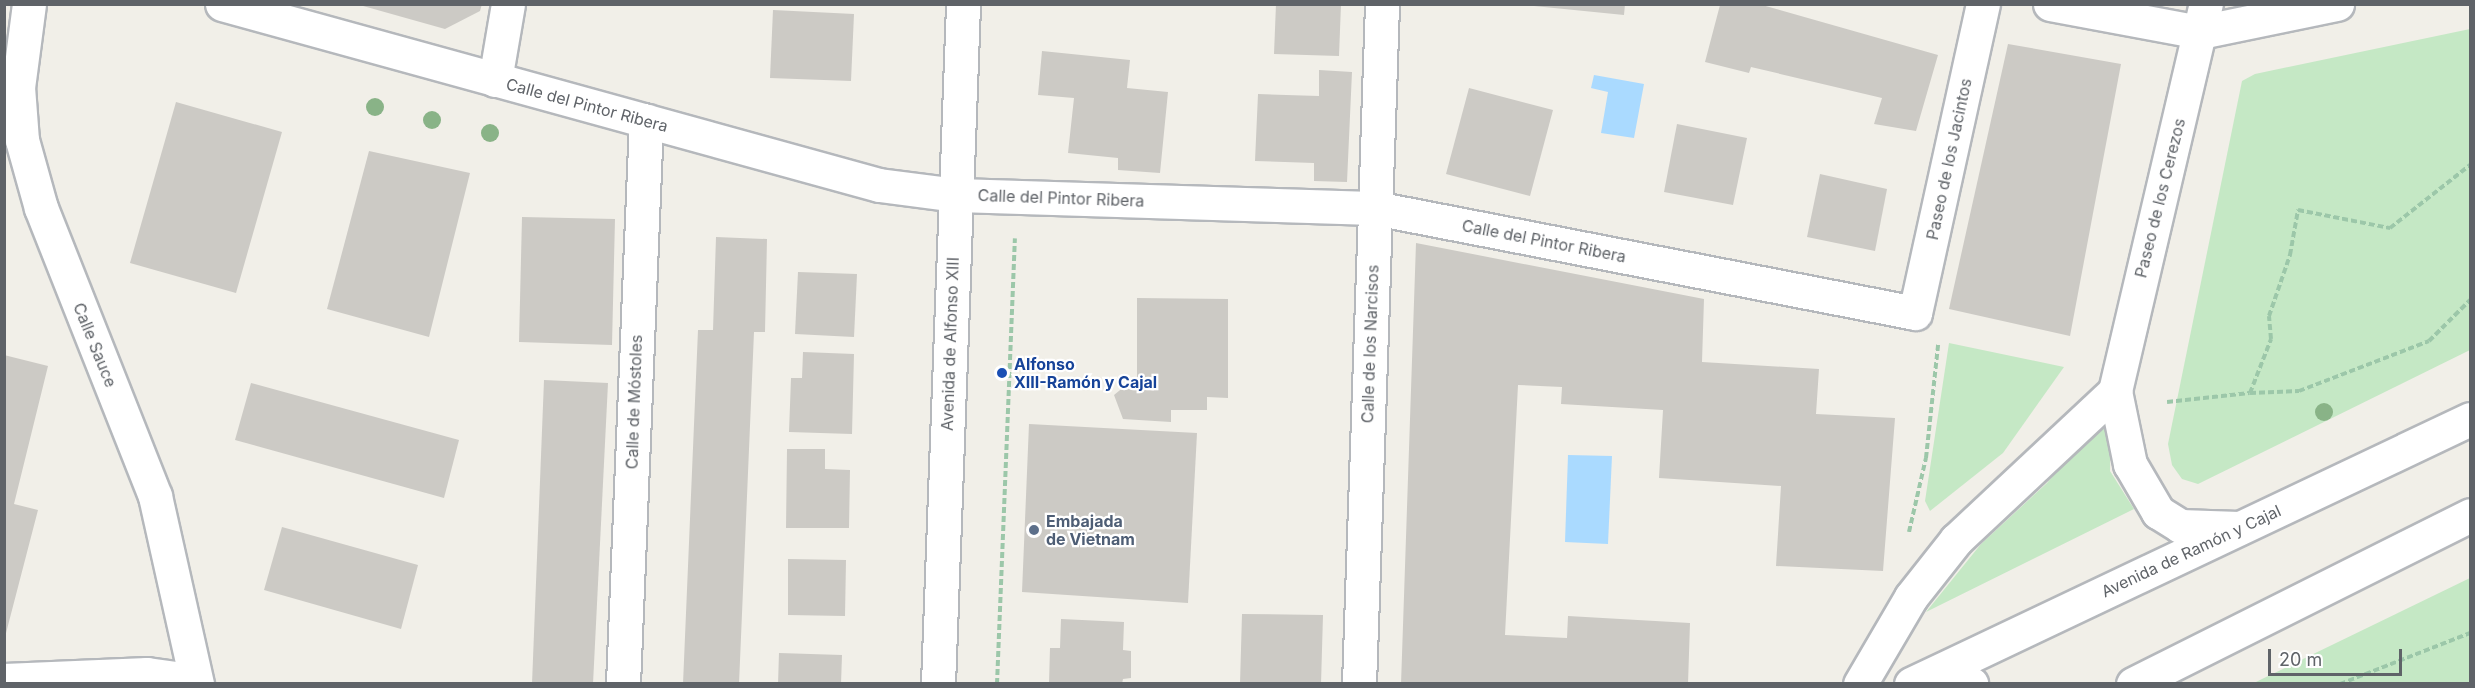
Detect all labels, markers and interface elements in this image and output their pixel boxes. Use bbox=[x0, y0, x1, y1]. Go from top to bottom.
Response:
street label: Calle del Pintor Ribera bbox=[504, 74, 670, 136]
street label: Paseo de los Jacintos bbox=[1922, 76, 1976, 242]
street label: Paseo de los Cerezos bbox=[2131, 116, 2189, 280]
street label: Calle del Pintor Ribera bbox=[977, 185, 1145, 211]
street label: Calle del Pintor Ribera bbox=[1460, 216, 1628, 266]
street label: Avenida de Alfonso XIII bbox=[937, 257, 963, 431]
street label: Calle de los Narcisos bbox=[1358, 264, 1382, 424]
street label: Calle Sauce bbox=[69, 300, 121, 390]
street label: Calle de Móstoles bbox=[622, 334, 646, 470]
place label: Alfonso XIII-Ramón y Cajal bbox=[1014, 354, 1157, 392]
marker: Alfonso XIII-Ramón y Cajal bbox=[995, 366, 1009, 380]
street label: Avenida de Ramón y Cajal bbox=[2098, 501, 2284, 601]
place label: Embajada de Vietnam bbox=[1046, 511, 1135, 549]
marker: Embajada de Vietnam bbox=[1027, 523, 1041, 537]
scale bar bbox=[2271, 637, 2404, 675]
text: 20 m bbox=[2279, 649, 2322, 670]

